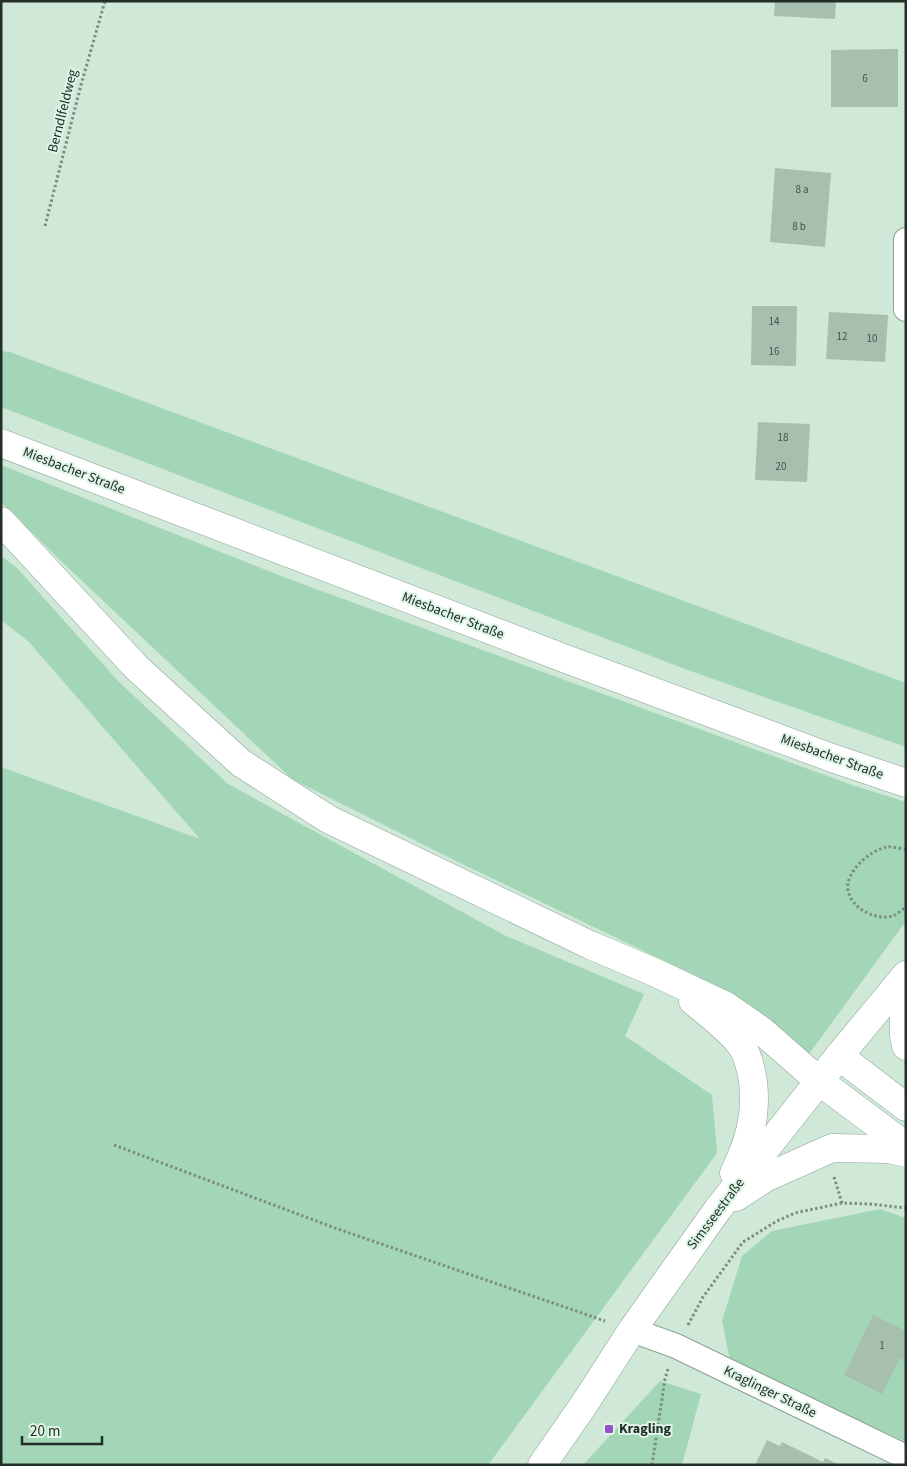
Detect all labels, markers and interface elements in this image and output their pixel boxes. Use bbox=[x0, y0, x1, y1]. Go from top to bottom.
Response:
street label: Berndlfeldweg bbox=[43, 67, 83, 155]
house number: 6 bbox=[862, 71, 868, 86]
house number: 8 a bbox=[795, 182, 809, 197]
house number: 8 b bbox=[792, 219, 806, 234]
house number: 14 bbox=[769, 314, 780, 329]
house number: 12 bbox=[837, 329, 847, 344]
house number: 10 bbox=[867, 331, 877, 346]
house number: 16 bbox=[769, 344, 780, 359]
house number: 18 bbox=[778, 430, 789, 445]
street label: Miesbacher Straße bbox=[20, 442, 128, 500]
house number: 20 bbox=[776, 459, 786, 474]
street label: Miesbacher Straße bbox=[399, 587, 507, 645]
street label: Miesbacher Straße bbox=[778, 729, 886, 785]
street label: Simsseestraße bbox=[682, 1174, 750, 1254]
house number: 1 bbox=[879, 1338, 885, 1353]
street label: Kraglinger Straße bbox=[720, 1361, 820, 1423]
scale bar bbox=[22, 1414, 102, 1446]
place label: Kragling bbox=[619, 1419, 672, 1439]
text: 20 m bbox=[30, 1421, 60, 1442]
marker: Kragling bbox=[603, 1423, 615, 1435]

